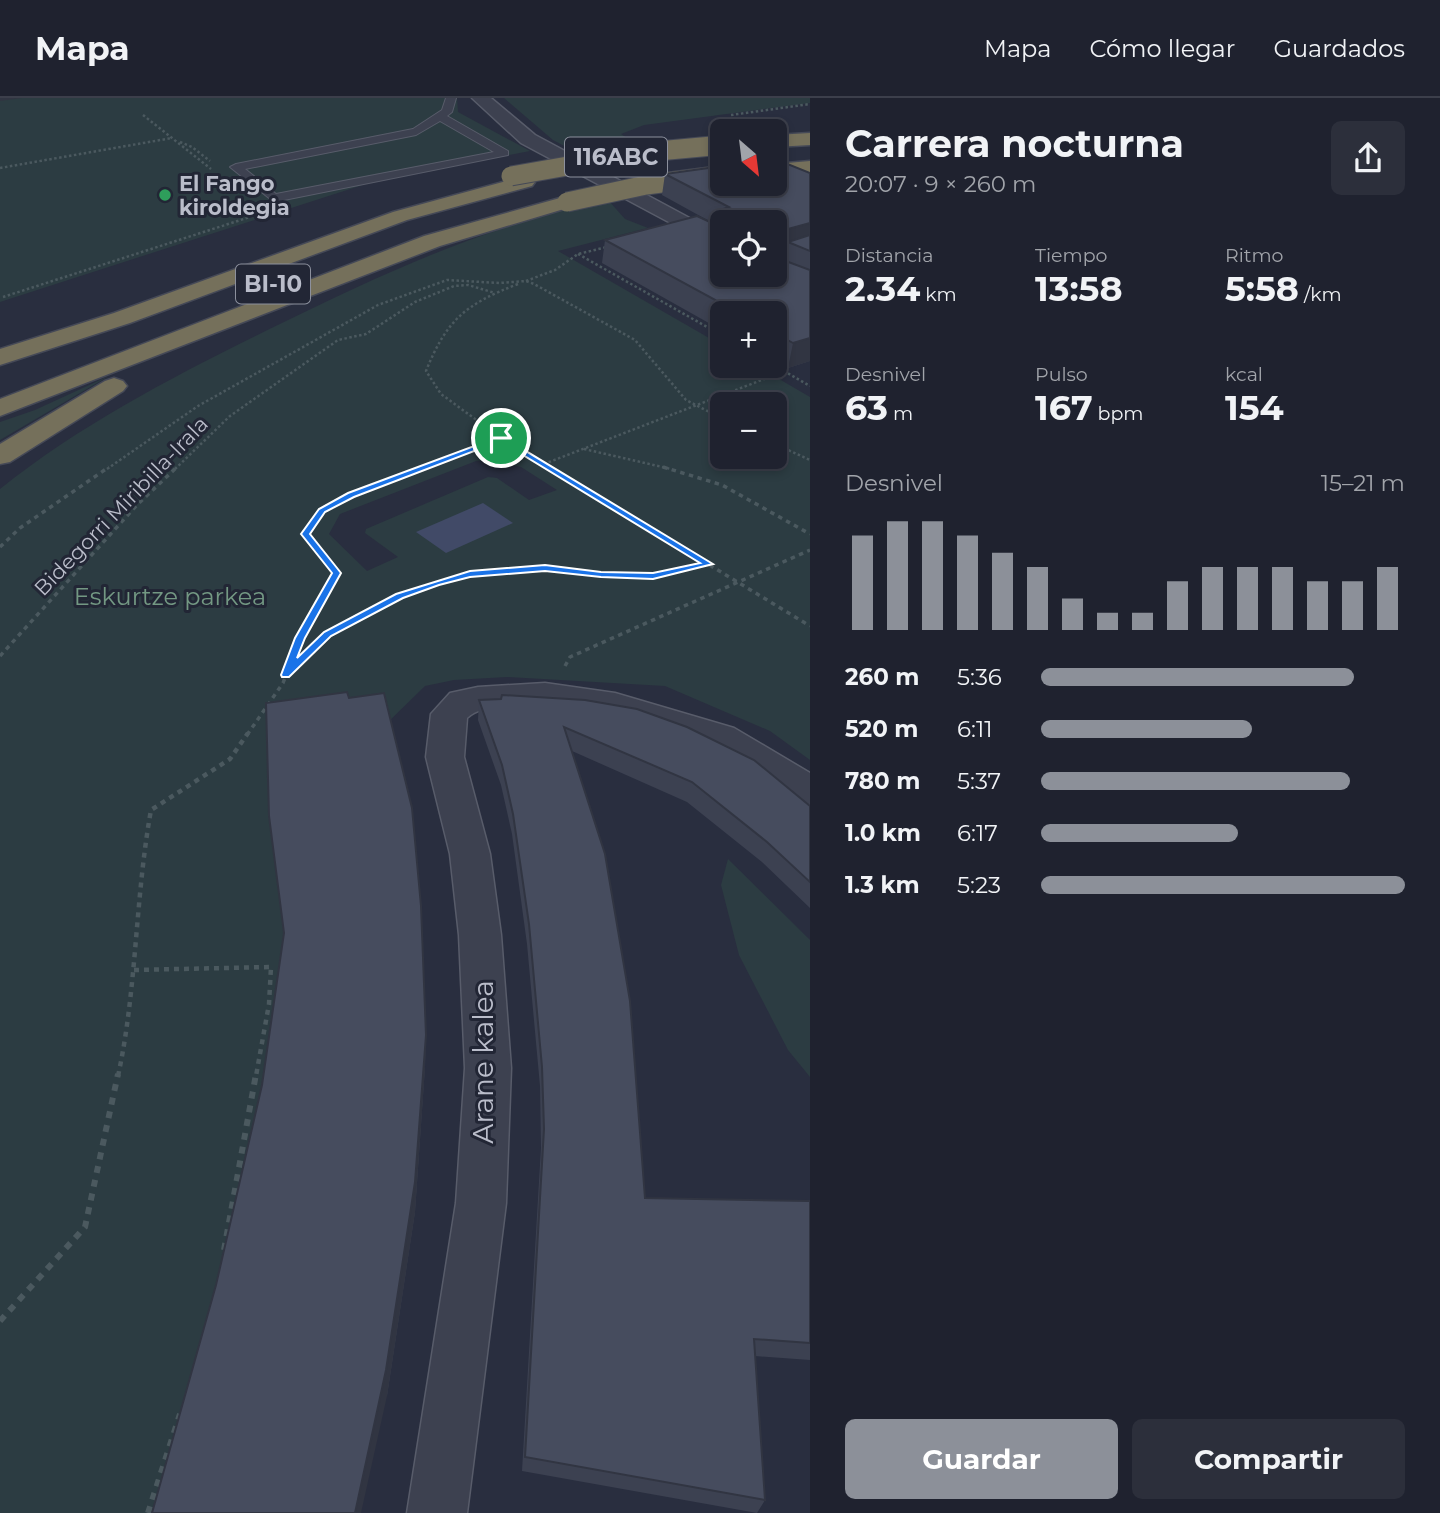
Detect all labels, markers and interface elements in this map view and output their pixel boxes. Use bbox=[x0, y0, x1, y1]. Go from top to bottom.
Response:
text: Mapa bbox=[35, 28, 130, 68]
text: Mapa bbox=[984, 34, 1051, 63]
text: Cómo llegar bbox=[1089, 34, 1235, 63]
text: Guardados bbox=[1273, 34, 1405, 63]
north arrow bbox=[710, 119, 788, 196]
map controls bbox=[710, 119, 787, 469]
text: Carrera nocturna bbox=[845, 120, 1184, 167]
button: share bbox=[1331, 121, 1405, 195]
road number: 116ABC bbox=[565, 138, 667, 176]
text: 20:07 · 9 × 260 m bbox=[845, 170, 1037, 198]
place label: El Fango kiroldegia bbox=[179, 171, 290, 220]
marker: El Fango kiroldegia bbox=[157, 187, 173, 203]
button: locate bbox=[710, 210, 787, 287]
text: Distancia bbox=[845, 244, 933, 267]
text: Tiempo bbox=[1035, 244, 1107, 267]
text: Ritmo bbox=[1225, 244, 1283, 267]
road number: BI-10 bbox=[236, 265, 310, 304]
text: 2.34 bbox=[845, 267, 920, 310]
text: 13:58 bbox=[1035, 267, 1123, 310]
text: 5:58 bbox=[1225, 267, 1299, 310]
text: km bbox=[920, 283, 957, 306]
text: /km bbox=[1299, 283, 1342, 306]
button: + bbox=[710, 301, 787, 378]
text: Desnivel bbox=[845, 363, 926, 386]
text: Pulso bbox=[1035, 363, 1088, 386]
text: kcal bbox=[1225, 363, 1263, 386]
text: 63 bbox=[845, 386, 888, 429]
text: 167 bbox=[1035, 386, 1093, 429]
text: 154 bbox=[1225, 386, 1284, 429]
button: − bbox=[710, 392, 787, 469]
text: m bbox=[888, 402, 913, 425]
text: bpm bbox=[1093, 402, 1144, 425]
pin bbox=[471, 408, 531, 468]
street label: Bidegorri Miribilla-Irala bbox=[29, 411, 213, 601]
icon: arrive bbox=[482, 419, 520, 457]
text: Desnivel bbox=[845, 469, 943, 497]
text: 15–21 m bbox=[1321, 469, 1405, 497]
park label: Eskurtze parkea bbox=[74, 582, 266, 611]
text: 260 m bbox=[845, 663, 919, 691]
text: 5:36 bbox=[957, 663, 1002, 691]
text: 520 m bbox=[845, 715, 918, 743]
text: 6:11 bbox=[957, 715, 993, 743]
text: 780 m bbox=[845, 767, 920, 795]
text: 5:37 bbox=[957, 767, 1001, 795]
text: 1.0 km bbox=[845, 819, 921, 847]
text: 6:17 bbox=[957, 819, 998, 847]
text: 1.3 km bbox=[845, 871, 920, 899]
text: 5:23 bbox=[957, 871, 1001, 899]
street label: Arane kalea bbox=[466, 980, 500, 1144]
button: Guardar bbox=[845, 1419, 1118, 1499]
button: Compartir bbox=[1132, 1419, 1405, 1499]

